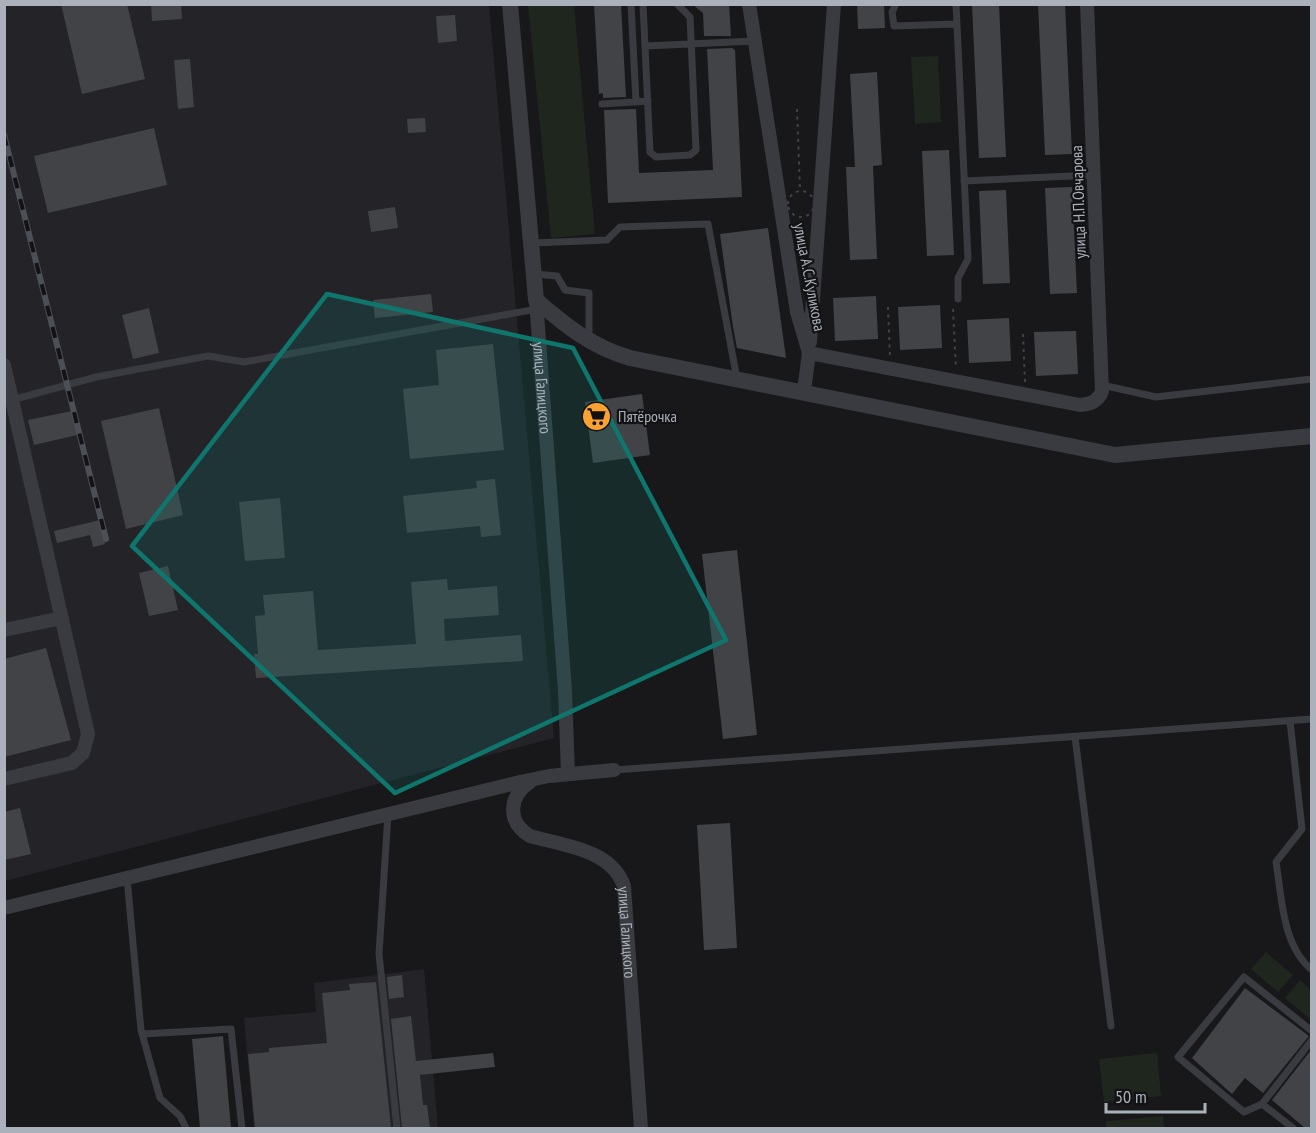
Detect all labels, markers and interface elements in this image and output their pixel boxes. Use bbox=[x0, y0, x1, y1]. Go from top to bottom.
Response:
street label: улица Н.П.Овчарова bbox=[1066, 145, 1090, 259]
street label: улица А.С.Куликова bbox=[790, 221, 830, 333]
street label: улица Галицкого bbox=[529, 341, 556, 434]
supermarket icon: Пятёрочка bbox=[581, 400, 613, 432]
place label: Пятёрочка bbox=[618, 406, 677, 426]
street label: улица Галицкого bbox=[614, 886, 640, 979]
scale bar bbox=[1106, 1076, 1205, 1114]
text: 50 m bbox=[1115, 1085, 1147, 1108]

